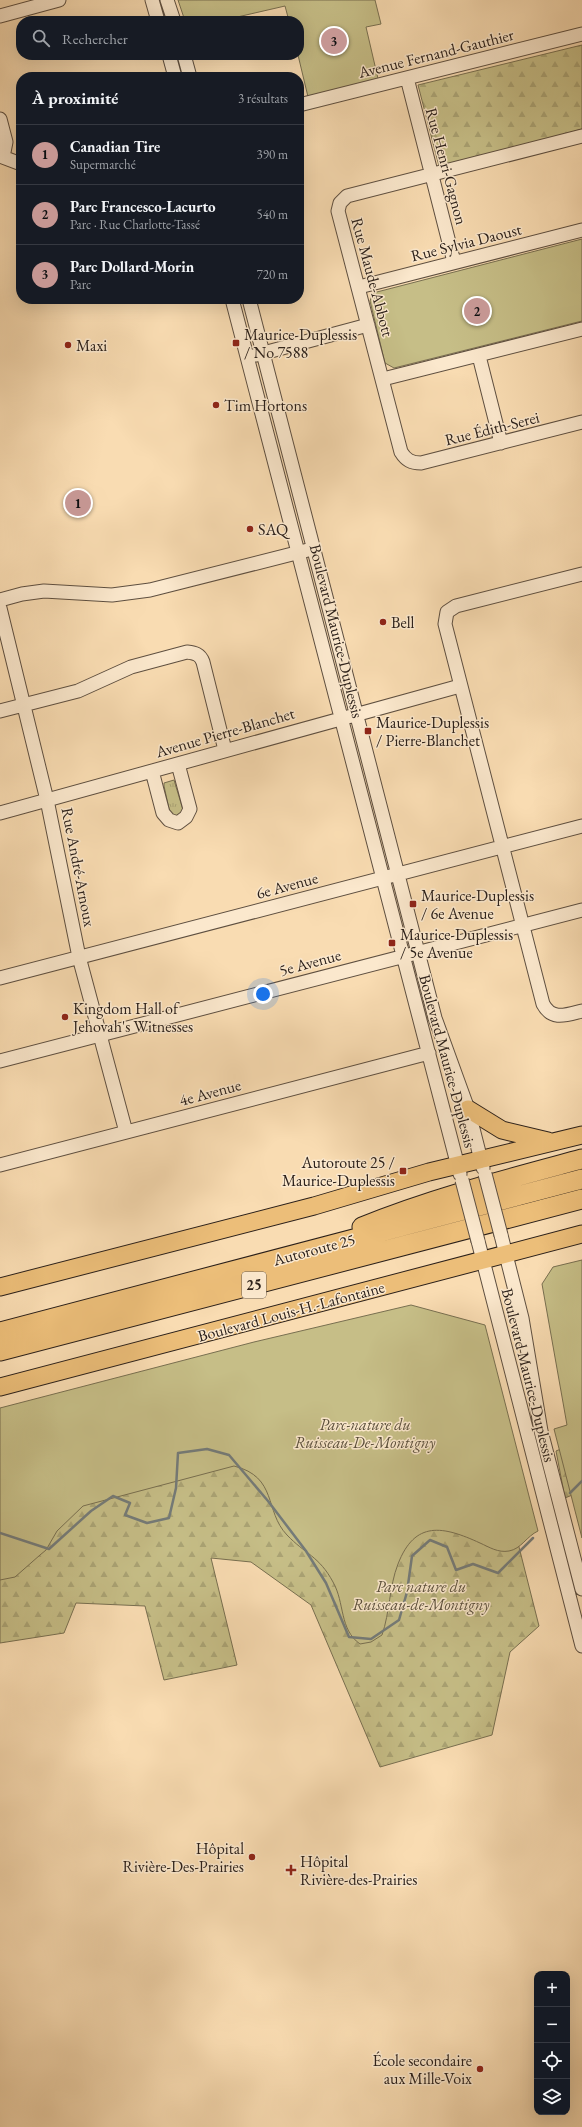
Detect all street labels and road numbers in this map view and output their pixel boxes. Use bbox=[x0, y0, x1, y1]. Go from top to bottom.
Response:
street label: Avenue Fernand-Gauthier bbox=[355, 24, 517, 83]
street label: Rue Henri-Gagnon bbox=[421, 105, 472, 228]
street label: Rue Maude-Abbott bbox=[347, 215, 399, 339]
street label: Rue Sylvia Daoust bbox=[409, 219, 524, 266]
street label: Rue Édith-Serei bbox=[443, 407, 542, 450]
street label: Boulevard Maurice-Duplessis bbox=[305, 542, 368, 720]
street label: Avenue Pierre-Blanchet bbox=[152, 703, 297, 763]
street label: Rue André-Arnoux bbox=[57, 806, 100, 929]
street label: 6e Avenue bbox=[254, 867, 320, 904]
street label: 5e Avenue bbox=[277, 944, 343, 981]
street label: Boulevard Maurice-Duplessis bbox=[414, 972, 481, 1150]
street label: 4e Avenue bbox=[177, 1074, 243, 1111]
street label: Autoroute 25 bbox=[270, 1228, 357, 1271]
road number: 25 bbox=[242, 1272, 266, 1298]
street label: Boulevard Louis-H.-Lafontaine bbox=[195, 1276, 387, 1347]
street label: Boulevard Maurice-Duplessis bbox=[497, 1286, 560, 1464]

